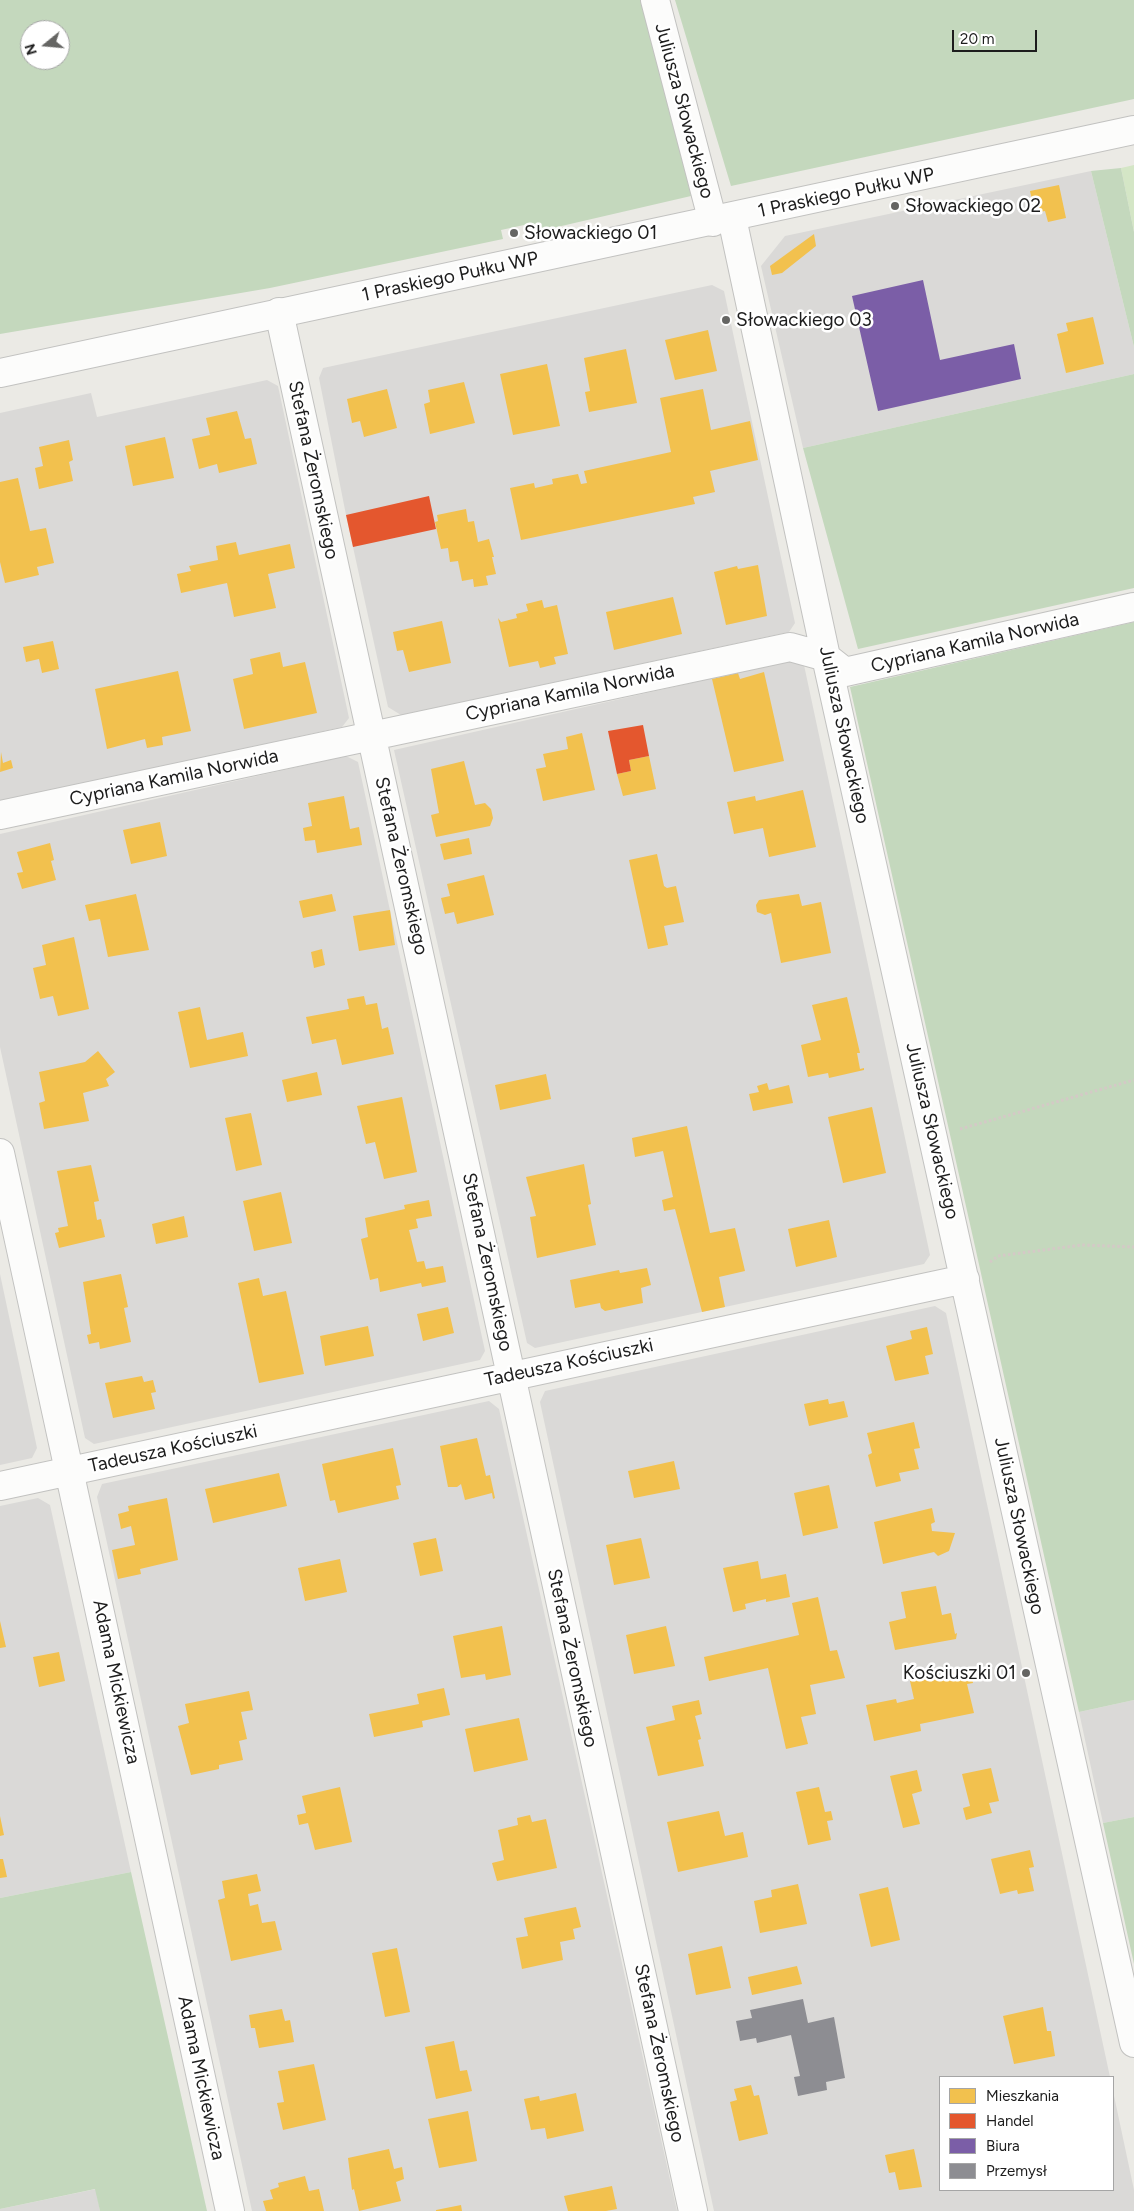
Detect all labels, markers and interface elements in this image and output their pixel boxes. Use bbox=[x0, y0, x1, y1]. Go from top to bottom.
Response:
north arrow bbox=[20, 20, 70, 70]
scale bar bbox=[954, 20, 1039, 52]
street label: Juliusza Słowackiego bbox=[650, 21, 718, 201]
text: 20 m bbox=[960, 30, 994, 48]
text: N bbox=[21, 42, 41, 57]
street label: 1 Praskiego Pułku WP bbox=[756, 163, 936, 223]
place label: Słowackiego 02 bbox=[905, 195, 1041, 217]
marker: Słowackiego 02 bbox=[889, 200, 901, 212]
place label: Słowackiego 01 bbox=[524, 222, 657, 244]
marker: Słowackiego 01 bbox=[508, 227, 520, 239]
street label: 1 Praskiego Pułku WP bbox=[360, 247, 540, 307]
place label: Słowackiego 03 bbox=[736, 309, 872, 331]
marker: Słowackiego 03 bbox=[720, 314, 732, 326]
street label: Stefana Żeromskiego bbox=[283, 379, 343, 561]
street label: Cypriana Kamila Norwida bbox=[869, 608, 1081, 678]
street label: Juliusza Słowackiego bbox=[814, 644, 874, 826]
street label: Cypriana Kamila Norwida bbox=[463, 660, 677, 726]
street label: Cypriana Kamila Norwida bbox=[67, 745, 281, 811]
street label: Stefana Żeromskiego bbox=[369, 775, 433, 957]
street label: Juliusza Słowackiego bbox=[901, 1040, 963, 1222]
street label: Stefana Żeromskiego bbox=[457, 1171, 517, 1353]
street label: Tadeusza Kościuszki bbox=[482, 1334, 656, 1392]
street label: Tadeusza Kościuszki bbox=[86, 1420, 260, 1478]
street label: Juliusza Słowackiego bbox=[989, 1435, 1049, 1617]
street label: Stefana Żeromskiego bbox=[542, 1567, 602, 1749]
street label: Adama Mickiewicza bbox=[87, 1598, 145, 1766]
place label: Kościuszki 01 bbox=[903, 1662, 1016, 1684]
marker: Kościuszki 01 bbox=[1020, 1667, 1032, 1679]
street label: Stefana Żeromskiego bbox=[629, 1962, 689, 2144]
street label: Adama Mickiewicza bbox=[172, 1994, 230, 2162]
legend bbox=[939, 2076, 1114, 2191]
text: Mieszkania bbox=[986, 2087, 1059, 2105]
text: Handel bbox=[986, 2112, 1034, 2130]
text: Biura bbox=[986, 2137, 1020, 2155]
text: Przemysł bbox=[986, 2162, 1047, 2180]

